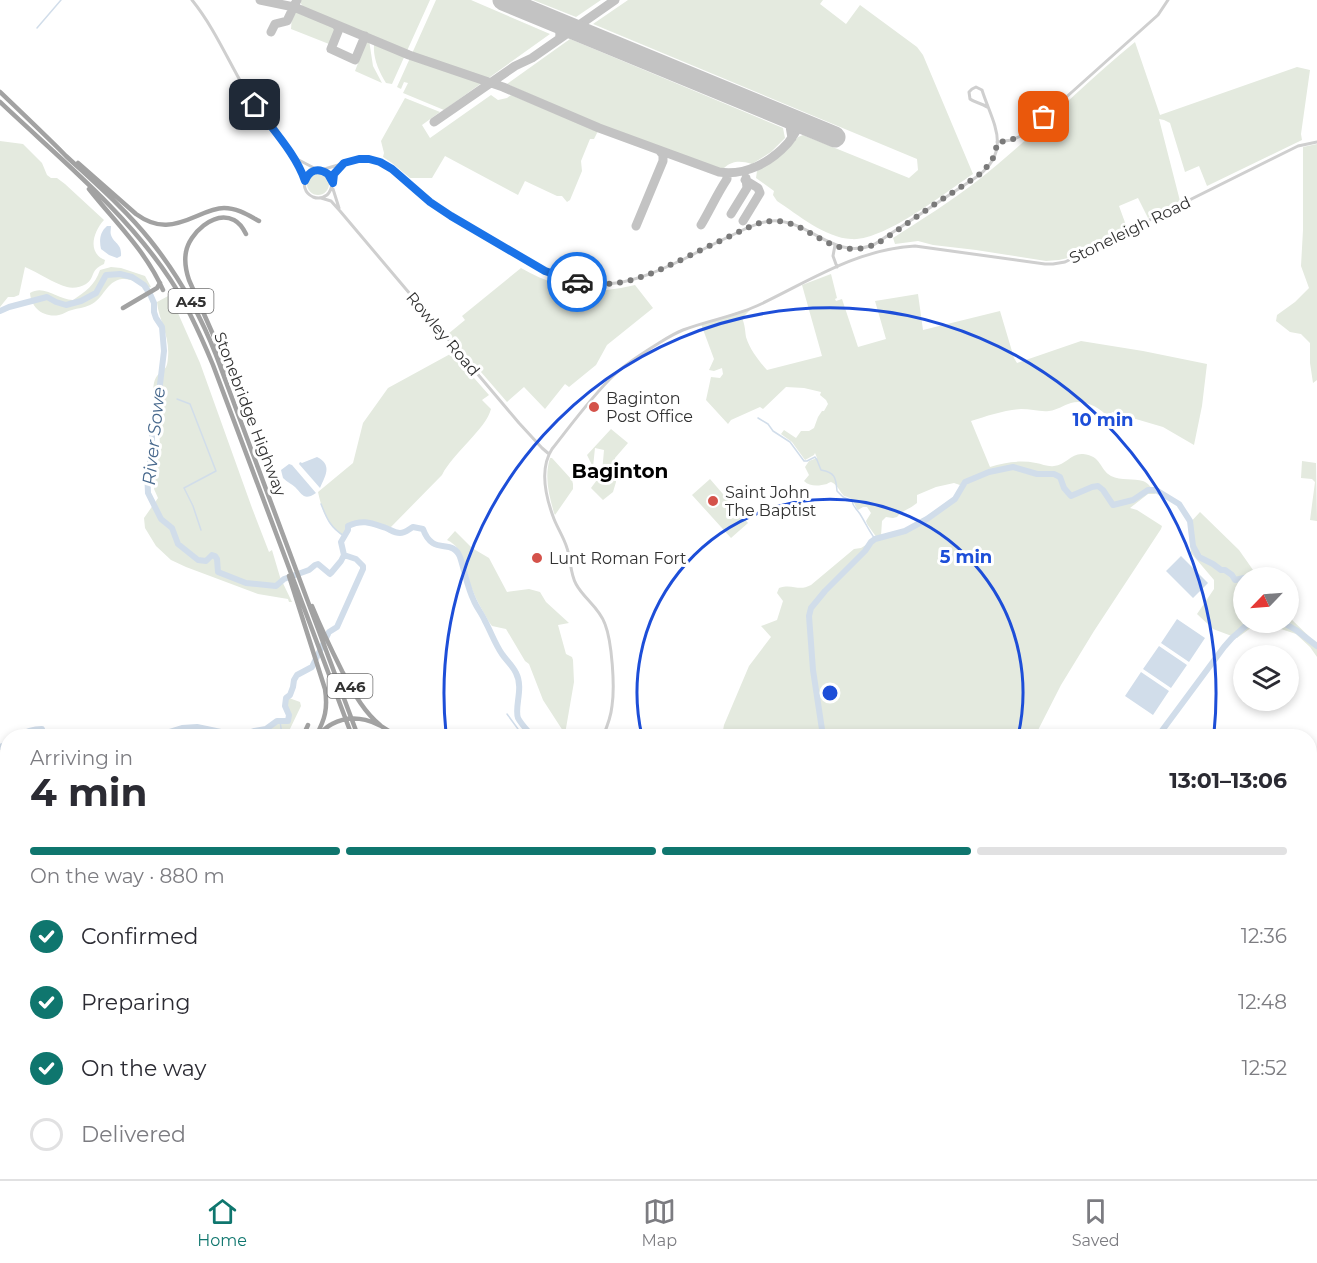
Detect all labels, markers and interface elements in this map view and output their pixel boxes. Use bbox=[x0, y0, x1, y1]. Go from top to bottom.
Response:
pin bbox=[229, 79, 280, 130]
icon: home bbox=[238, 88, 271, 121]
pin bbox=[1018, 91, 1069, 142]
icon: bag bbox=[1027, 100, 1060, 133]
street label: Stoneleigh Road bbox=[1066, 192, 1194, 268]
courier bbox=[547, 252, 607, 312]
icon: car bbox=[561, 266, 594, 299]
street label: Rowley Road bbox=[402, 288, 484, 380]
road number: A45 bbox=[168, 289, 213, 313]
street label: Stonebridge Highway bbox=[210, 329, 290, 499]
water label: River Sowe bbox=[138, 386, 170, 486]
place label: Baginton Post Office bbox=[606, 389, 693, 426]
marker: Baginton Post Office bbox=[587, 400, 601, 414]
text: 10 min bbox=[1072, 409, 1134, 431]
district label: Baginton bbox=[572, 459, 668, 483]
place label: Saint John The Baptist bbox=[725, 483, 817, 520]
marker: Saint John The Baptist bbox=[706, 494, 720, 508]
text: 5 min bbox=[940, 546, 992, 568]
place label: Lunt Roman Fort bbox=[549, 549, 687, 568]
marker: Lunt Roman Fort bbox=[530, 551, 544, 565]
north arrow bbox=[1233, 567, 1299, 633]
map controls bbox=[1233, 567, 1299, 711]
button: layers bbox=[1233, 645, 1299, 711]
road number: A46 bbox=[328, 674, 372, 698]
centre of rings bbox=[820, 683, 840, 703]
text: Arriving in bbox=[30, 746, 133, 770]
text: 13:01–13:06 bbox=[1169, 767, 1287, 794]
text: 4 min bbox=[30, 768, 148, 816]
text: On the way · 880 m bbox=[30, 864, 225, 888]
icon: check bbox=[30, 920, 63, 953]
text: Confirmed bbox=[81, 923, 198, 950]
text: 12:36 bbox=[1241, 924, 1287, 948]
icon: check bbox=[30, 986, 63, 1019]
text: Preparing bbox=[81, 989, 190, 1016]
text: 12:48 bbox=[1238, 990, 1287, 1014]
icon: check bbox=[30, 1052, 63, 1085]
text: On the way bbox=[81, 1055, 206, 1082]
text: 12:52 bbox=[1242, 1056, 1287, 1080]
text: Delivered bbox=[81, 1121, 186, 1148]
tab: Home bbox=[197, 1195, 247, 1250]
tab: Map bbox=[642, 1195, 677, 1250]
tab: Saved bbox=[1072, 1195, 1120, 1250]

